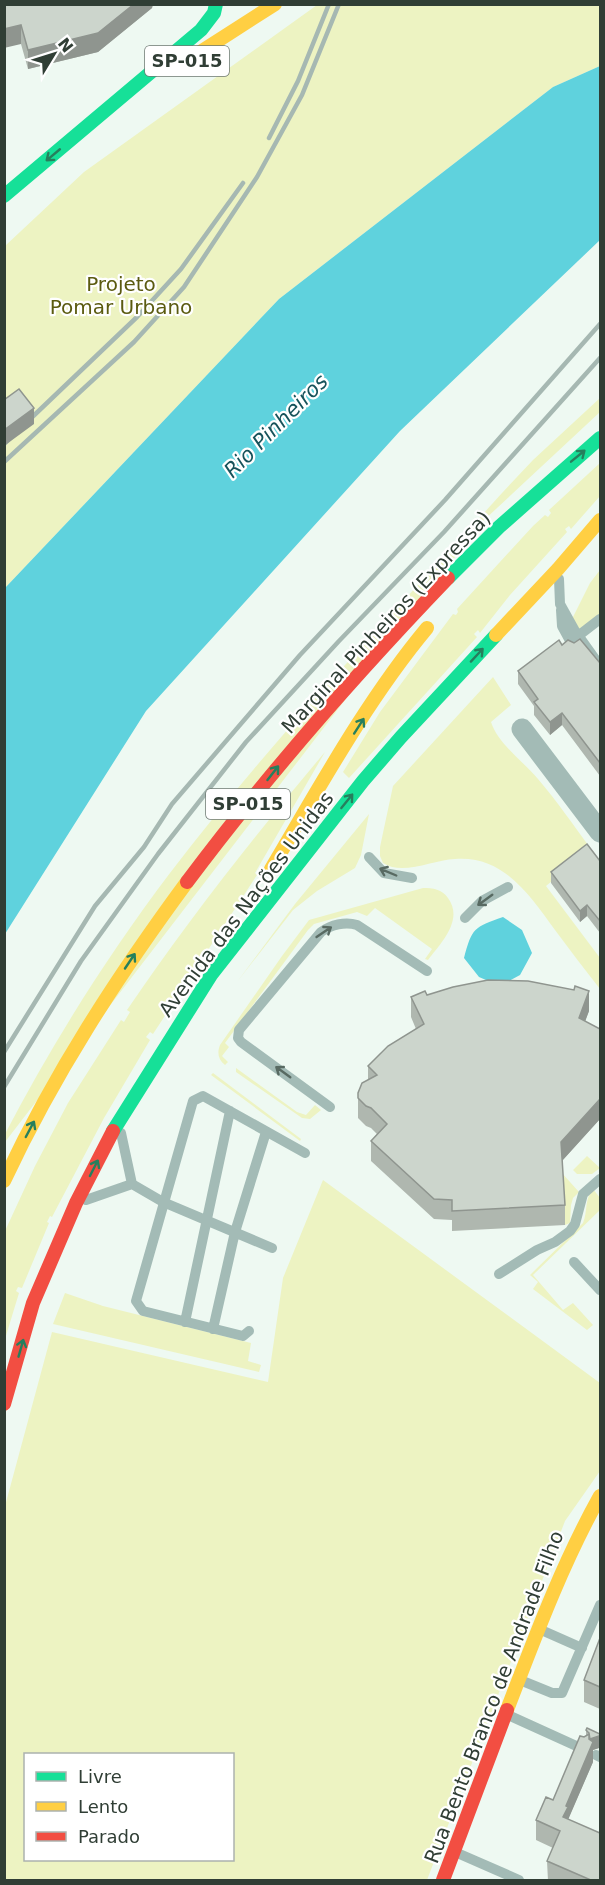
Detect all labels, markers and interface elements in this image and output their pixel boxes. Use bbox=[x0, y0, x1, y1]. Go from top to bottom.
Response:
north arrow bbox=[24, 24, 84, 84]
text: N bbox=[54, 34, 77, 56]
road number: SP-015 bbox=[145, 46, 229, 76]
one-way arrow bbox=[46, 148, 62, 161]
park label: Projeto Pomar Urbano bbox=[50, 272, 192, 319]
water label: Rio Pinheiros bbox=[219, 369, 333, 483]
one-way arrow bbox=[570, 450, 586, 463]
street label: Marginal Pinheiros (Expressa) bbox=[276, 506, 496, 738]
one-way arrow bbox=[470, 648, 484, 663]
one-way arrow bbox=[353, 718, 365, 735]
one-way arrow bbox=[267, 765, 280, 781]
street label: Avenida das Nações Unidas bbox=[153, 787, 339, 1021]
road number: SP-015 bbox=[206, 789, 290, 819]
one-way arrow bbox=[341, 793, 354, 809]
one-way arrow bbox=[379, 866, 397, 877]
one-way arrow bbox=[477, 894, 493, 907]
one-way arrow bbox=[316, 926, 332, 938]
one-way arrow bbox=[124, 954, 136, 970]
one-way arrow bbox=[275, 1066, 291, 1079]
one-way arrow bbox=[25, 1120, 37, 1138]
one-way arrow bbox=[88, 1160, 100, 1177]
one-way arrow bbox=[16, 1339, 27, 1358]
street label: Rua Bento Branco de Andrade Filho bbox=[419, 1527, 569, 1867]
legend bbox=[24, 1753, 234, 1861]
text: Livre bbox=[78, 1766, 122, 1787]
text: Lento bbox=[78, 1796, 128, 1817]
text: Parado bbox=[78, 1826, 140, 1847]

